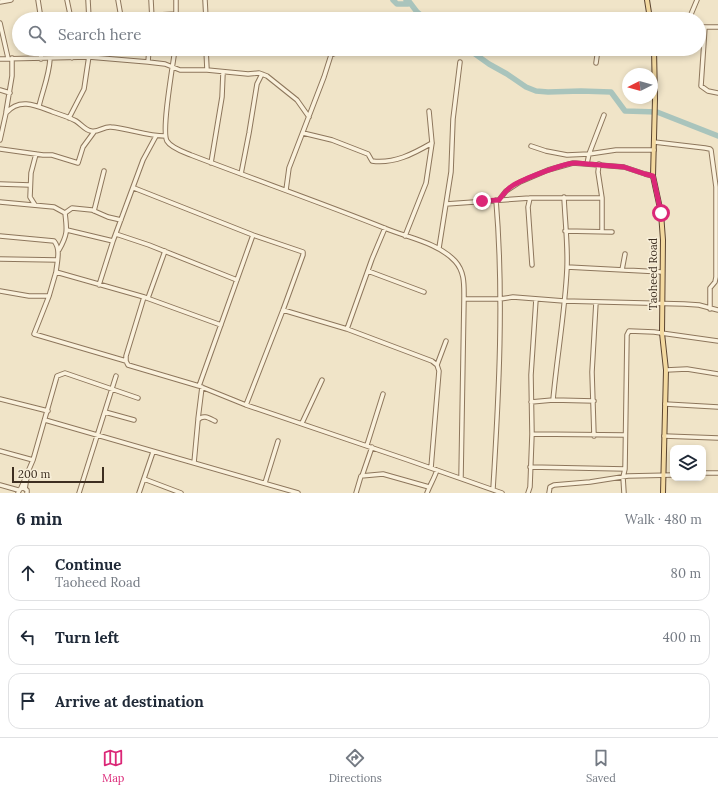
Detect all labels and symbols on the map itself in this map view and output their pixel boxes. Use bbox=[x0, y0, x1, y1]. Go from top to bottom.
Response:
north arrow bbox=[622, 68, 658, 104]
route end bbox=[473, 192, 491, 210]
route start bbox=[652, 204, 670, 222]
street label: Taoheed Road bbox=[646, 237, 660, 310]
scale bar bbox=[12, 465, 104, 484]

